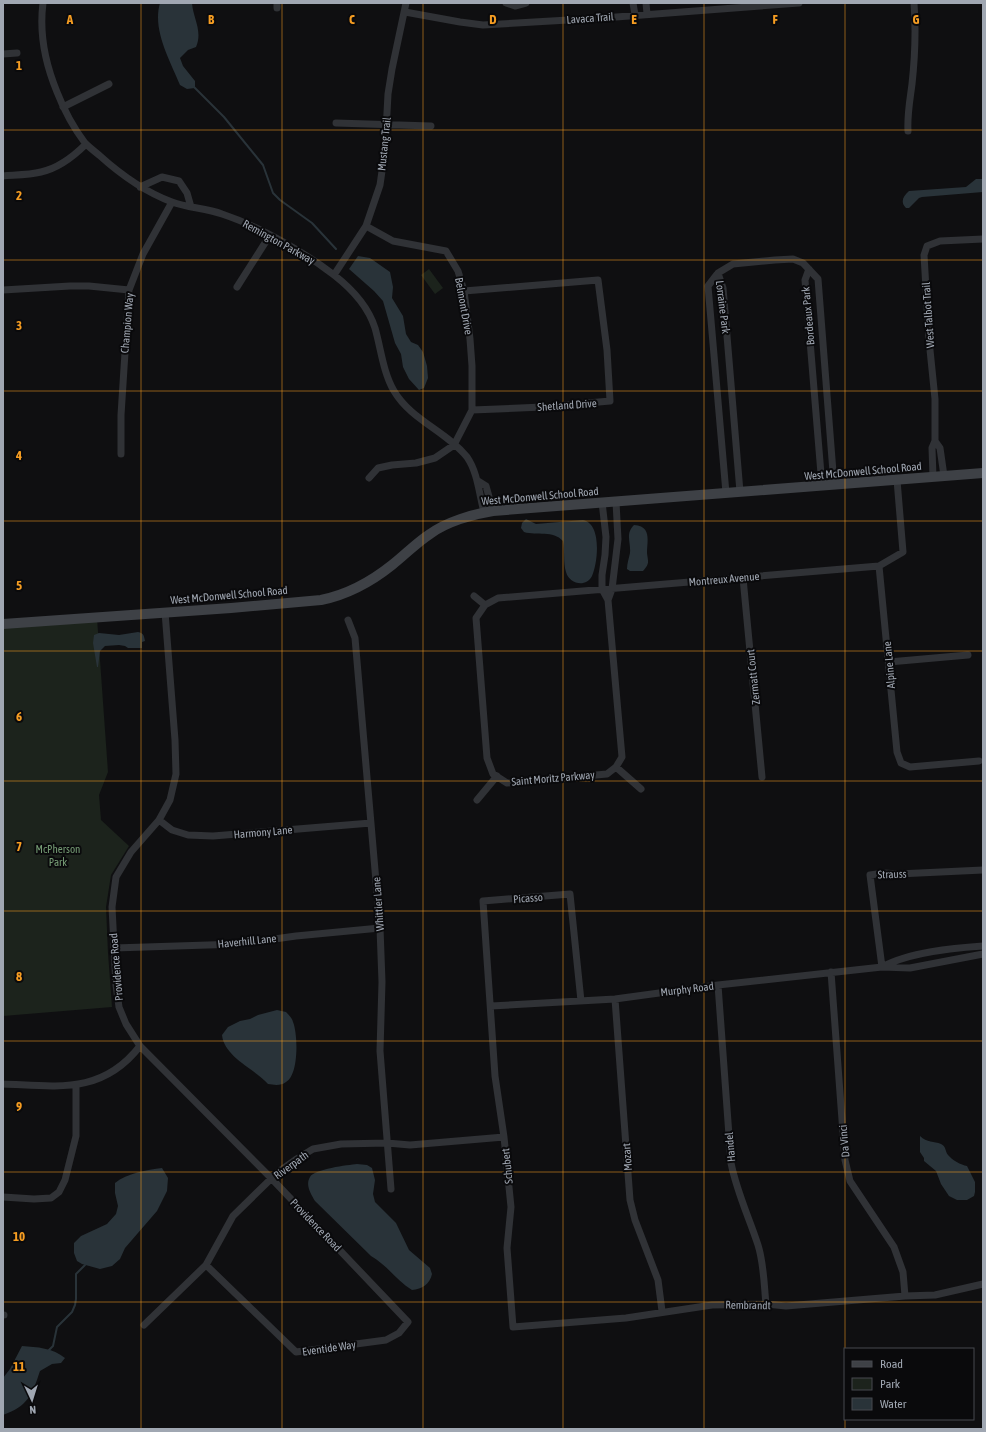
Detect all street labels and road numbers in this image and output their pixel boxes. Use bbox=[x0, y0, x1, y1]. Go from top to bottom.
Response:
street label: Lavaca Trail bbox=[566, 10, 614, 26]
street label: Mustang Trail bbox=[375, 116, 393, 172]
street label: Remington Parkway bbox=[241, 217, 318, 267]
street label: Belmont Drive bbox=[453, 277, 475, 335]
street label: Lorraine Park bbox=[714, 280, 732, 334]
street label: West Talbot Trail bbox=[920, 282, 936, 348]
street label: Bordeaux Park bbox=[799, 286, 817, 346]
street label: Champion Way bbox=[118, 292, 136, 354]
street label: Shetland Drive bbox=[537, 397, 597, 413]
street label: West McDonwell School Road bbox=[804, 460, 922, 482]
street label: West McDonwell School Road bbox=[481, 485, 599, 507]
street label: Montreux Avenue bbox=[688, 570, 760, 588]
street label: West McDonwell School Road bbox=[170, 584, 288, 606]
street label: Alpine Lane bbox=[881, 641, 897, 689]
street label: Zermatt Court bbox=[744, 649, 762, 705]
street label: Saint Moritz Parkway bbox=[511, 768, 596, 788]
street label: Harmony Lane bbox=[233, 823, 293, 841]
street label: Strauss bbox=[877, 867, 907, 881]
street label: Whittier Lane bbox=[370, 877, 386, 931]
street label: Picasso bbox=[513, 891, 543, 905]
street label: Haverhill Lane bbox=[217, 932, 277, 950]
street label: Providence Road bbox=[107, 933, 125, 1001]
street label: Murphy Road bbox=[660, 980, 714, 998]
street label: Da Vinci bbox=[837, 1124, 851, 1158]
street label: Handel bbox=[723, 1131, 737, 1162]
street label: Mozart bbox=[620, 1143, 634, 1171]
street label: Schubert bbox=[499, 1148, 515, 1184]
street label: Riverpath bbox=[271, 1149, 311, 1181]
street label: Providence Road bbox=[288, 1196, 344, 1254]
street label: Rembrandt bbox=[725, 1299, 771, 1311]
street label: Eventide Way bbox=[301, 1338, 357, 1358]

